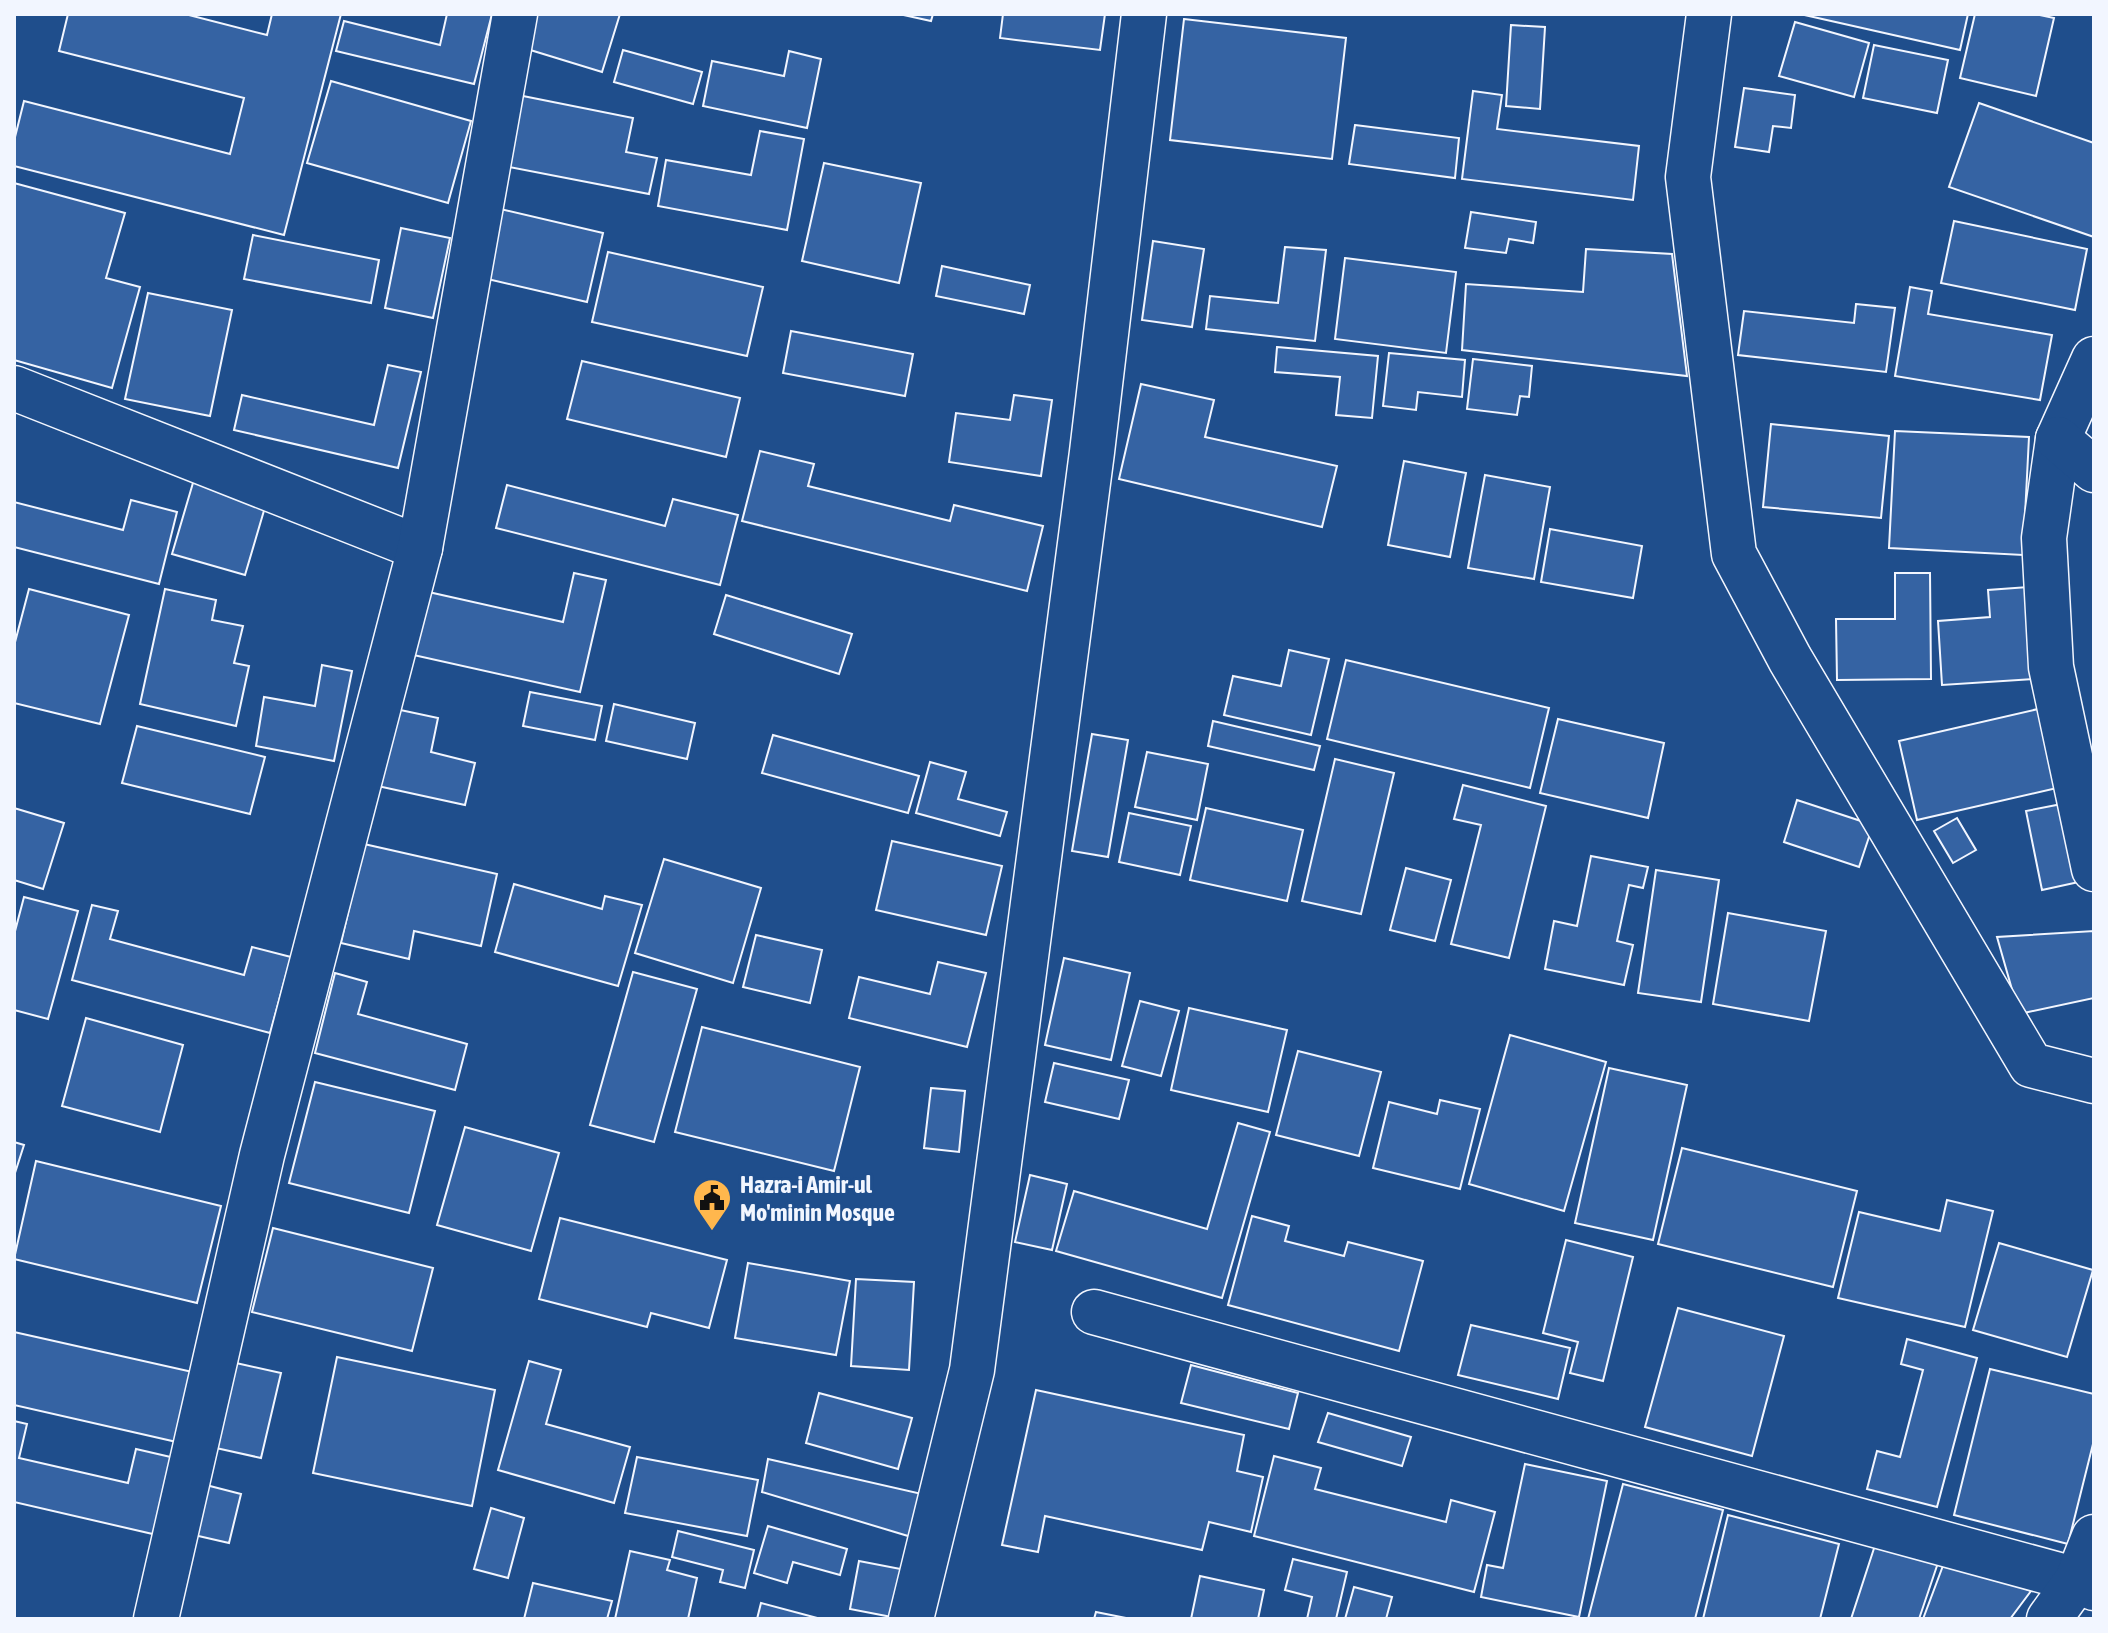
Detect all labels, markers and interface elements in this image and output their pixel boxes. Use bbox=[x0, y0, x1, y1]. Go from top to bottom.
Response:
place label: Hazra-i Amir-ul Mo'minin Mosque bbox=[740, 1171, 895, 1226]
public building icon: Hazra-i Amir-ul Mo'minin Mosque bbox=[691, 1177, 733, 1232]

